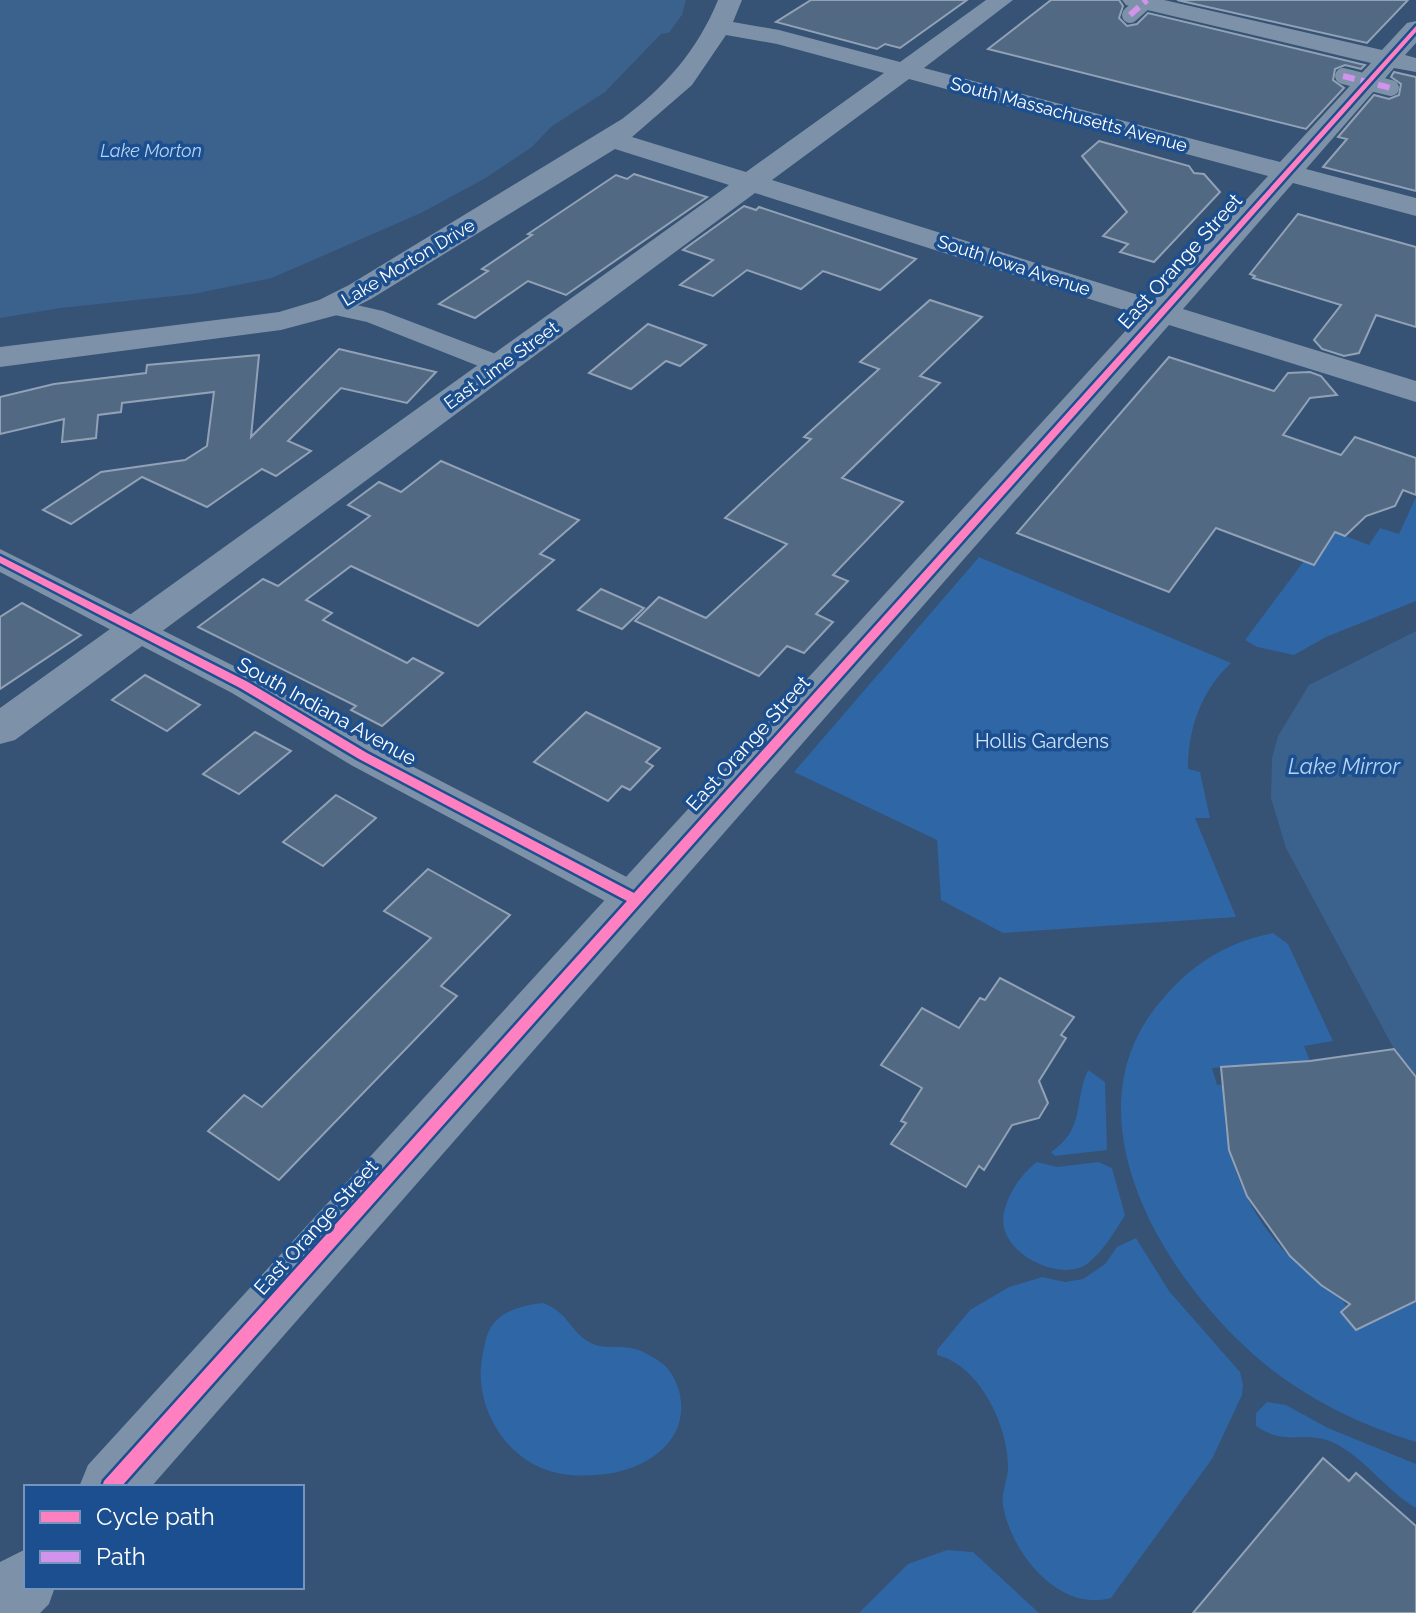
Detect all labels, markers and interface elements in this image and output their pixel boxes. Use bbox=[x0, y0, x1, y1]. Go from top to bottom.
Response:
street label: South Massachusetts Avenue bbox=[948, 72, 1190, 156]
water label: Lake Morton bbox=[100, 140, 202, 161]
street label: East Orange Street bbox=[1113, 188, 1247, 334]
street label: Lake Morton Drive bbox=[338, 214, 479, 310]
street label: South Iowa Avenue bbox=[935, 230, 1094, 300]
street label: East Lime Street bbox=[440, 317, 562, 413]
street label: South Indiana Avenue bbox=[233, 652, 421, 770]
street label: East Orange Street bbox=[681, 670, 815, 816]
park label: Hollis Gardens bbox=[975, 729, 1109, 753]
water label: Lake Mirror bbox=[1288, 753, 1401, 779]
street label: East Orange Street bbox=[249, 1154, 383, 1300]
legend bbox=[24, 1485, 304, 1589]
text: Cycle path bbox=[96, 1502, 215, 1531]
text: Path bbox=[96, 1542, 146, 1571]

